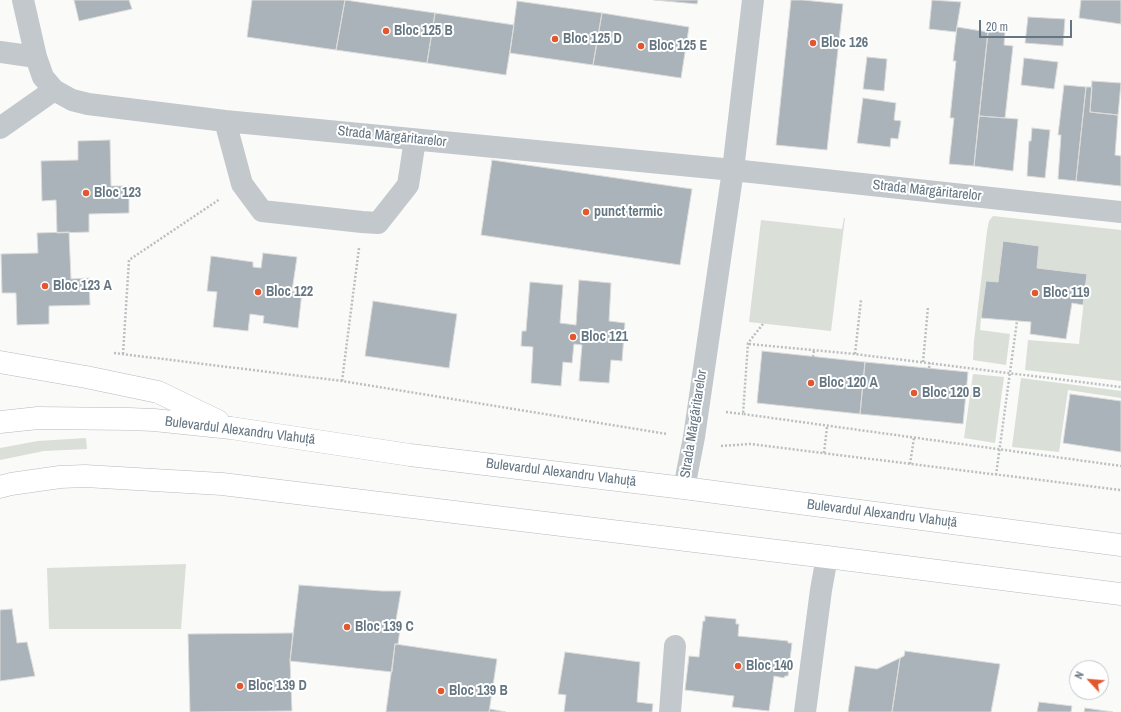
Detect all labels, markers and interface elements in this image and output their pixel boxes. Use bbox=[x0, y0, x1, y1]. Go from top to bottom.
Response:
scale bar bbox=[981, 12, 1074, 38]
text: 20 m bbox=[986, 19, 1008, 35]
place label: Bloc 125 B bbox=[394, 23, 453, 39]
marker: Bloc 125 B bbox=[381, 26, 391, 36]
place label: Bloc 125 D bbox=[563, 31, 622, 47]
marker: Bloc 125 D bbox=[550, 34, 560, 44]
place label: Bloc 126 bbox=[821, 35, 868, 51]
place label: Bloc 125 E bbox=[649, 38, 707, 54]
marker: Bloc 126 bbox=[808, 38, 818, 48]
marker: Bloc 125 E bbox=[636, 41, 646, 51]
street label: Strada Mărgăritarelor bbox=[337, 123, 447, 151]
street label: Strada Mărgăritarelor bbox=[872, 177, 982, 205]
place label: Bloc 123 bbox=[94, 185, 141, 201]
marker: Bloc 123 bbox=[81, 188, 91, 198]
place label: punct termic bbox=[594, 204, 663, 220]
marker: punct termic bbox=[581, 207, 591, 217]
place label: Bloc 123 A bbox=[53, 278, 112, 294]
marker: Bloc 123 A bbox=[40, 281, 50, 291]
place label: Bloc 122 bbox=[266, 284, 313, 300]
place label: Bloc 119 bbox=[1043, 285, 1090, 301]
marker: Bloc 122 bbox=[253, 287, 263, 297]
marker: Bloc 119 bbox=[1030, 288, 1040, 298]
place label: Bloc 121 bbox=[581, 329, 628, 345]
marker: Bloc 121 bbox=[568, 332, 578, 342]
street label: Strada Mărgăritarelor bbox=[677, 369, 711, 479]
place label: Bloc 120 A bbox=[819, 375, 878, 391]
marker: Bloc 120 A bbox=[806, 378, 816, 388]
place label: Bloc 120 B bbox=[922, 385, 981, 401]
marker: Bloc 120 B bbox=[909, 388, 919, 398]
street label: Bulevardul Alexandru Vlahuță bbox=[164, 413, 316, 449]
street label: Bulevardul Alexandru Vlahuță bbox=[485, 455, 637, 491]
street label: Bulevardul Alexandru Vlahuță bbox=[806, 496, 958, 532]
place label: Bloc 139 C bbox=[355, 619, 414, 635]
marker: Bloc 139 C bbox=[342, 622, 352, 632]
place label: Bloc 140 bbox=[746, 658, 793, 674]
north arrow bbox=[1069, 660, 1109, 700]
marker: Bloc 140 bbox=[733, 661, 743, 671]
text: N bbox=[1071, 669, 1087, 681]
place label: Bloc 139 D bbox=[248, 678, 307, 694]
marker: Bloc 139 D bbox=[235, 681, 245, 691]
place label: Bloc 139 B bbox=[449, 683, 508, 699]
marker: Bloc 139 B bbox=[436, 686, 446, 696]

